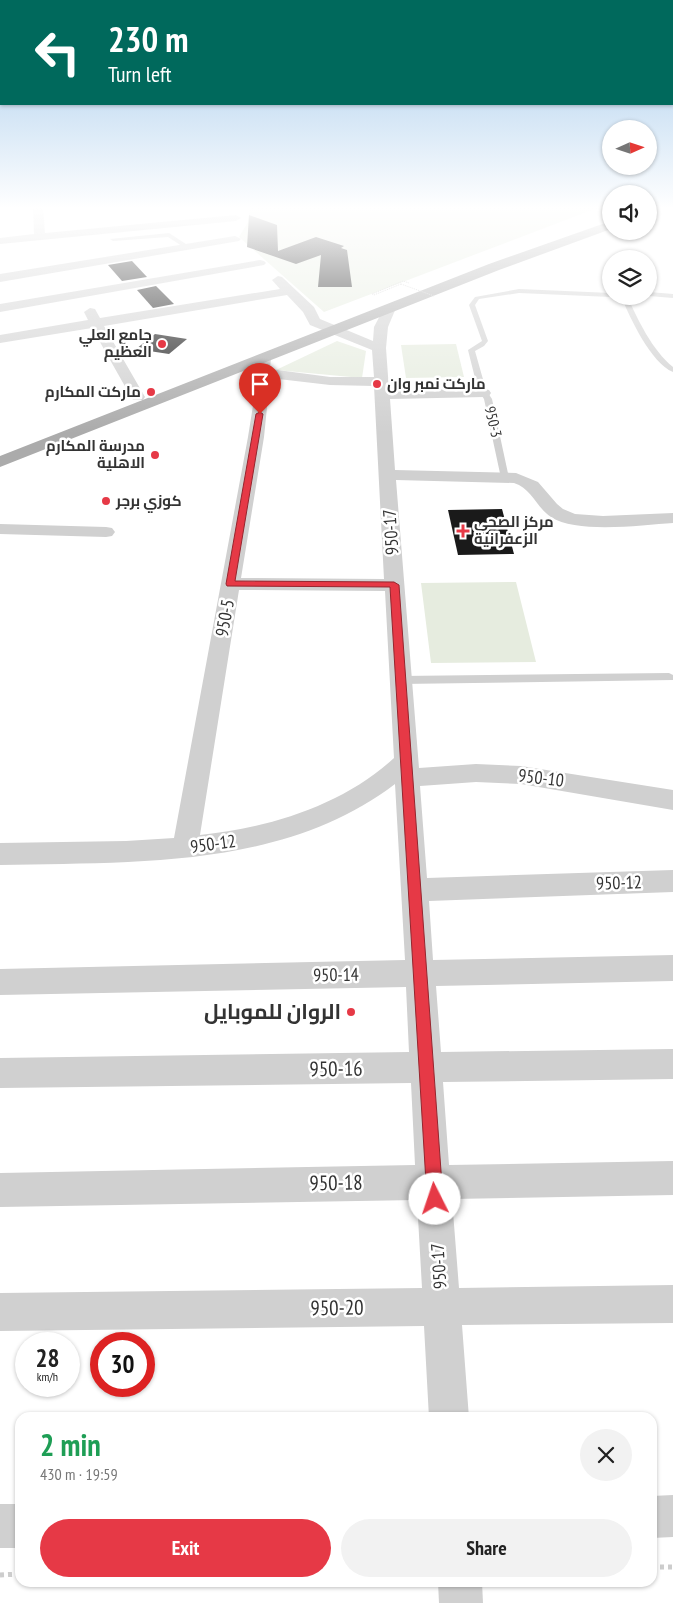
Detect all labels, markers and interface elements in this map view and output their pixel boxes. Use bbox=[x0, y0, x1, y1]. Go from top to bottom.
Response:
text: 230 m bbox=[108, 16, 189, 62]
icon: left bbox=[25, 20, 90, 85]
text: Turn left bbox=[108, 60, 172, 88]
north arrow bbox=[602, 120, 658, 175]
map controls bbox=[602, 120, 657, 305]
button: sound bbox=[602, 185, 657, 240]
button: layers bbox=[602, 250, 657, 305]
place label: جامع العلي العظيم bbox=[79, 325, 152, 362]
marker: جامع العلي العظيم bbox=[156, 338, 168, 350]
pin bbox=[239, 363, 281, 414]
icon: arrive bbox=[246, 370, 274, 398]
place label: ماركت نمبر وان bbox=[387, 374, 486, 393]
marker: ماركت نمبر وان bbox=[371, 378, 383, 390]
place label: ماركت المكارم bbox=[45, 382, 141, 402]
marker: ماركت المكارم bbox=[145, 386, 157, 398]
street label: 950-3 bbox=[481, 404, 506, 439]
place label: مدرسة المكارم الاهلية bbox=[46, 436, 145, 472]
marker: مدرسة المكارم الاهلية bbox=[149, 449, 161, 461]
place label: كوزي برجر bbox=[115, 491, 182, 513]
marker: كوزي برجر bbox=[100, 495, 112, 507]
street label: 950-17 bbox=[377, 508, 404, 556]
place label: مركز الصحي الزعفرانية bbox=[474, 512, 554, 548]
marker: مركز الصحي الزعفرانية bbox=[456, 524, 470, 538]
street label: 950-5 bbox=[210, 597, 239, 638]
street label: 950-10 bbox=[517, 763, 565, 792]
street label: 950-12 bbox=[189, 829, 237, 858]
street label: 950-12 bbox=[596, 870, 642, 895]
street label: 950-14 bbox=[313, 963, 359, 986]
place label: الروان للموبايل bbox=[204, 998, 341, 1025]
marker: الروان للموبايل bbox=[345, 1006, 357, 1018]
street label: 950-16 bbox=[309, 1055, 363, 1082]
street label: 950-18 bbox=[309, 1169, 363, 1196]
position arrow bbox=[408, 1172, 460, 1224]
street label: 950-17 bbox=[425, 1242, 452, 1290]
street label: 950-20 bbox=[310, 1294, 364, 1321]
speed limit sign: 30 bbox=[90, 1332, 155, 1397]
text: 28 bbox=[36, 1342, 59, 1374]
text: km/h bbox=[37, 1369, 58, 1384]
text: 2 min bbox=[40, 1425, 101, 1464]
button: close bbox=[580, 1429, 632, 1481]
text: 430 m · 19:59 bbox=[40, 1464, 118, 1484]
button: Exit bbox=[40, 1519, 331, 1577]
button: Share bbox=[341, 1519, 632, 1577]

